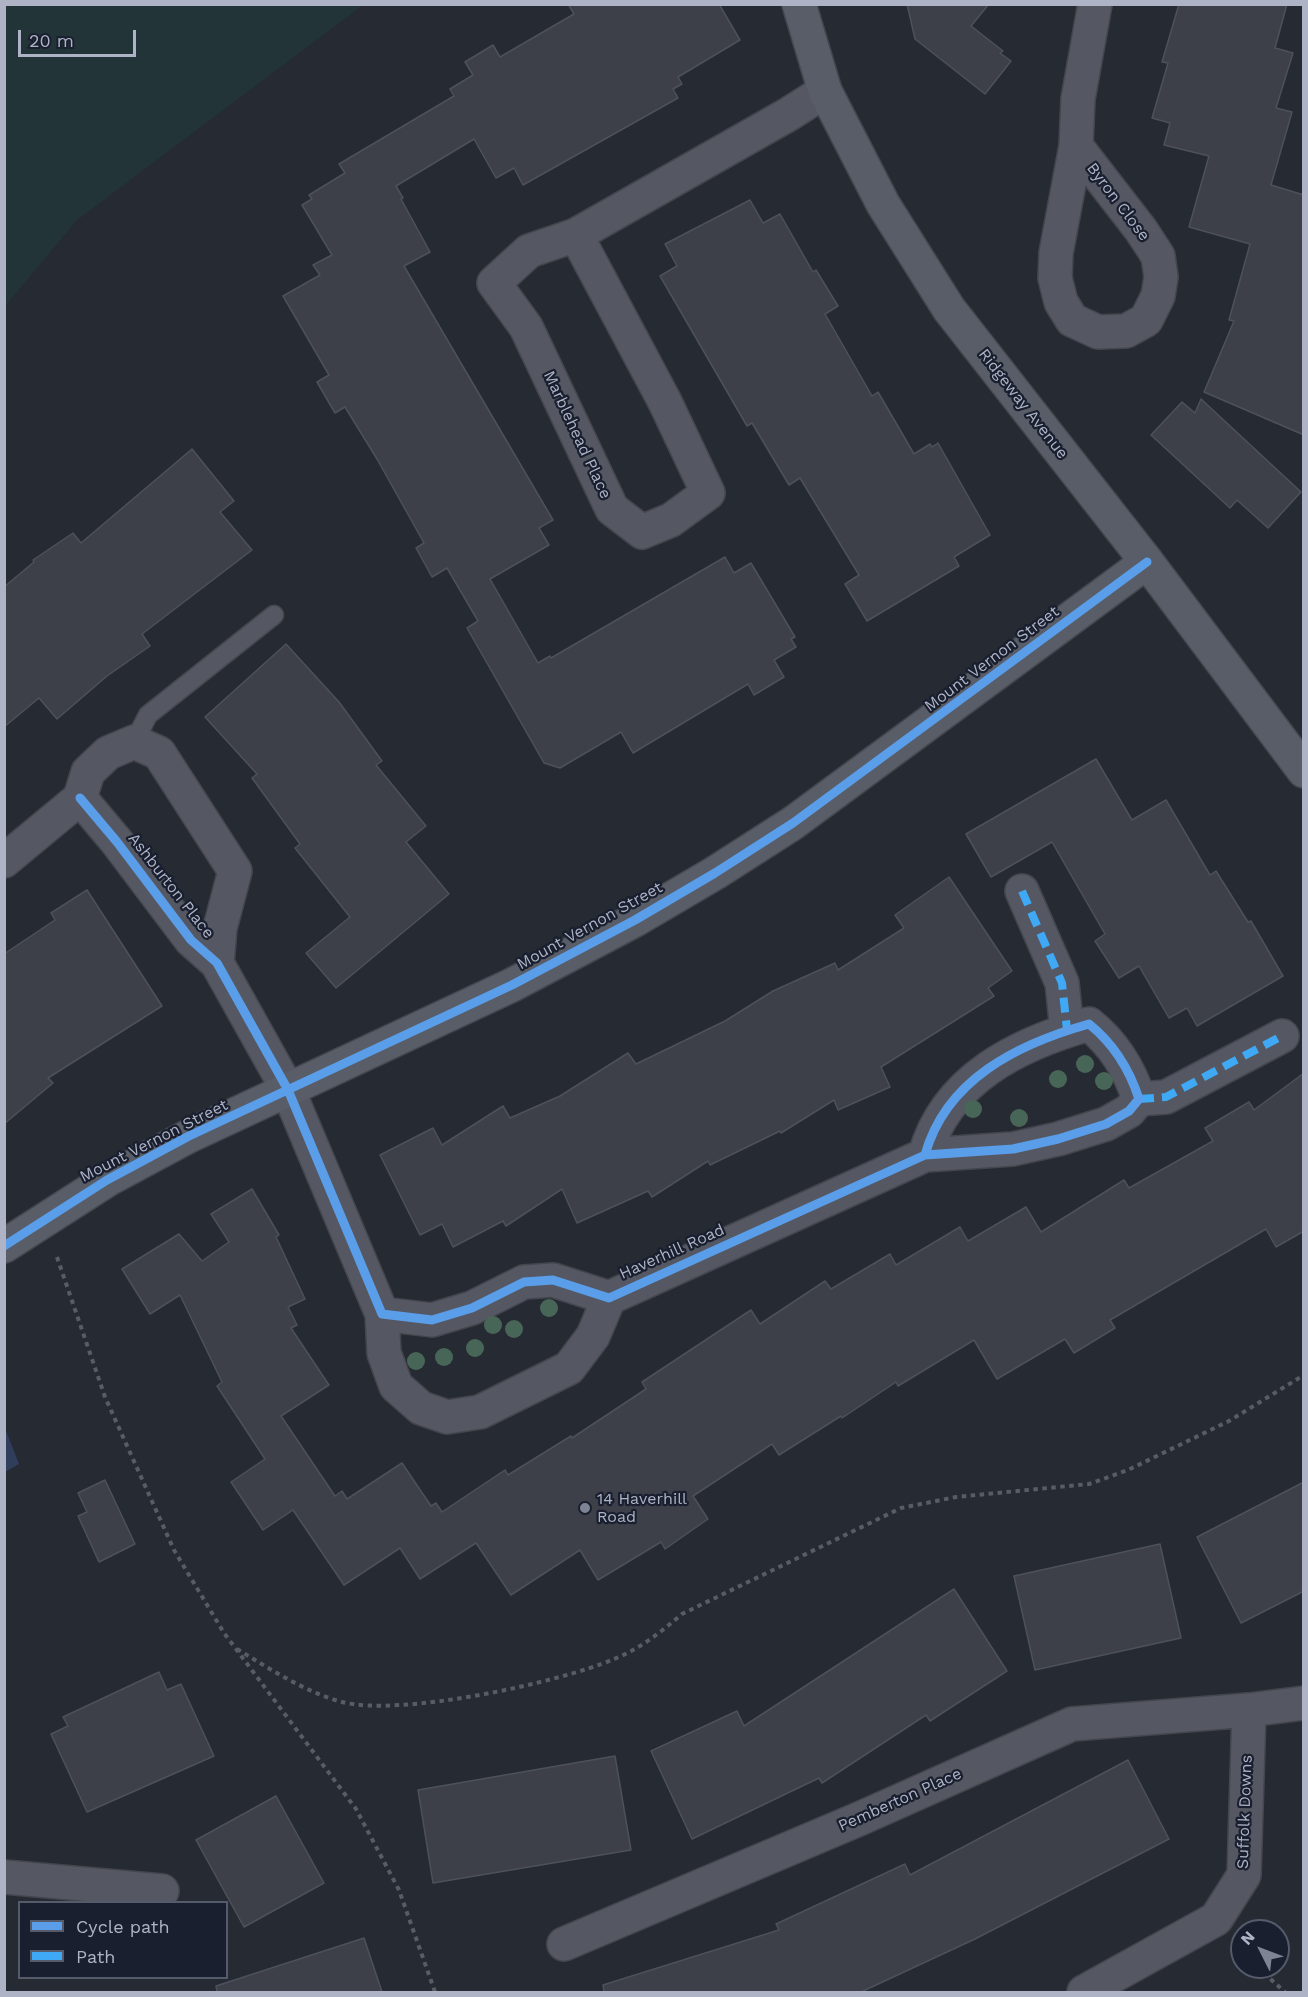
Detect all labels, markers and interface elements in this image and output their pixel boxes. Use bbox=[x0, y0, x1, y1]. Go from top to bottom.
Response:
scale bar bbox=[21, 18, 140, 56]
text: 20 m bbox=[29, 30, 74, 51]
street label: Byron Close bbox=[1082, 159, 1154, 245]
street label: Ridgeway Avenue bbox=[974, 345, 1072, 463]
street label: Marblehead Place bbox=[539, 368, 615, 502]
street label: Mount Vernon Street bbox=[921, 602, 1063, 716]
street label: Ashburton Place bbox=[124, 830, 218, 942]
street label: Mount Vernon Street bbox=[514, 878, 666, 974]
street label: Mount Vernon Street bbox=[77, 1095, 231, 1187]
street label: Haverhill Road bbox=[616, 1220, 728, 1284]
place label: 14 Haverhill Road bbox=[597, 1489, 687, 1527]
marker: 14 Haverhill Road bbox=[578, 1501, 592, 1515]
street label: Suffolk Downs bbox=[1233, 1755, 1257, 1869]
street label: Pemberton Place bbox=[835, 1764, 965, 1836]
legend bbox=[18, 1901, 228, 1979]
text: Cycle path bbox=[76, 1916, 170, 1937]
north arrow bbox=[1230, 1919, 1290, 1979]
text: N bbox=[1237, 1927, 1259, 1949]
text: Path bbox=[76, 1946, 116, 1967]

